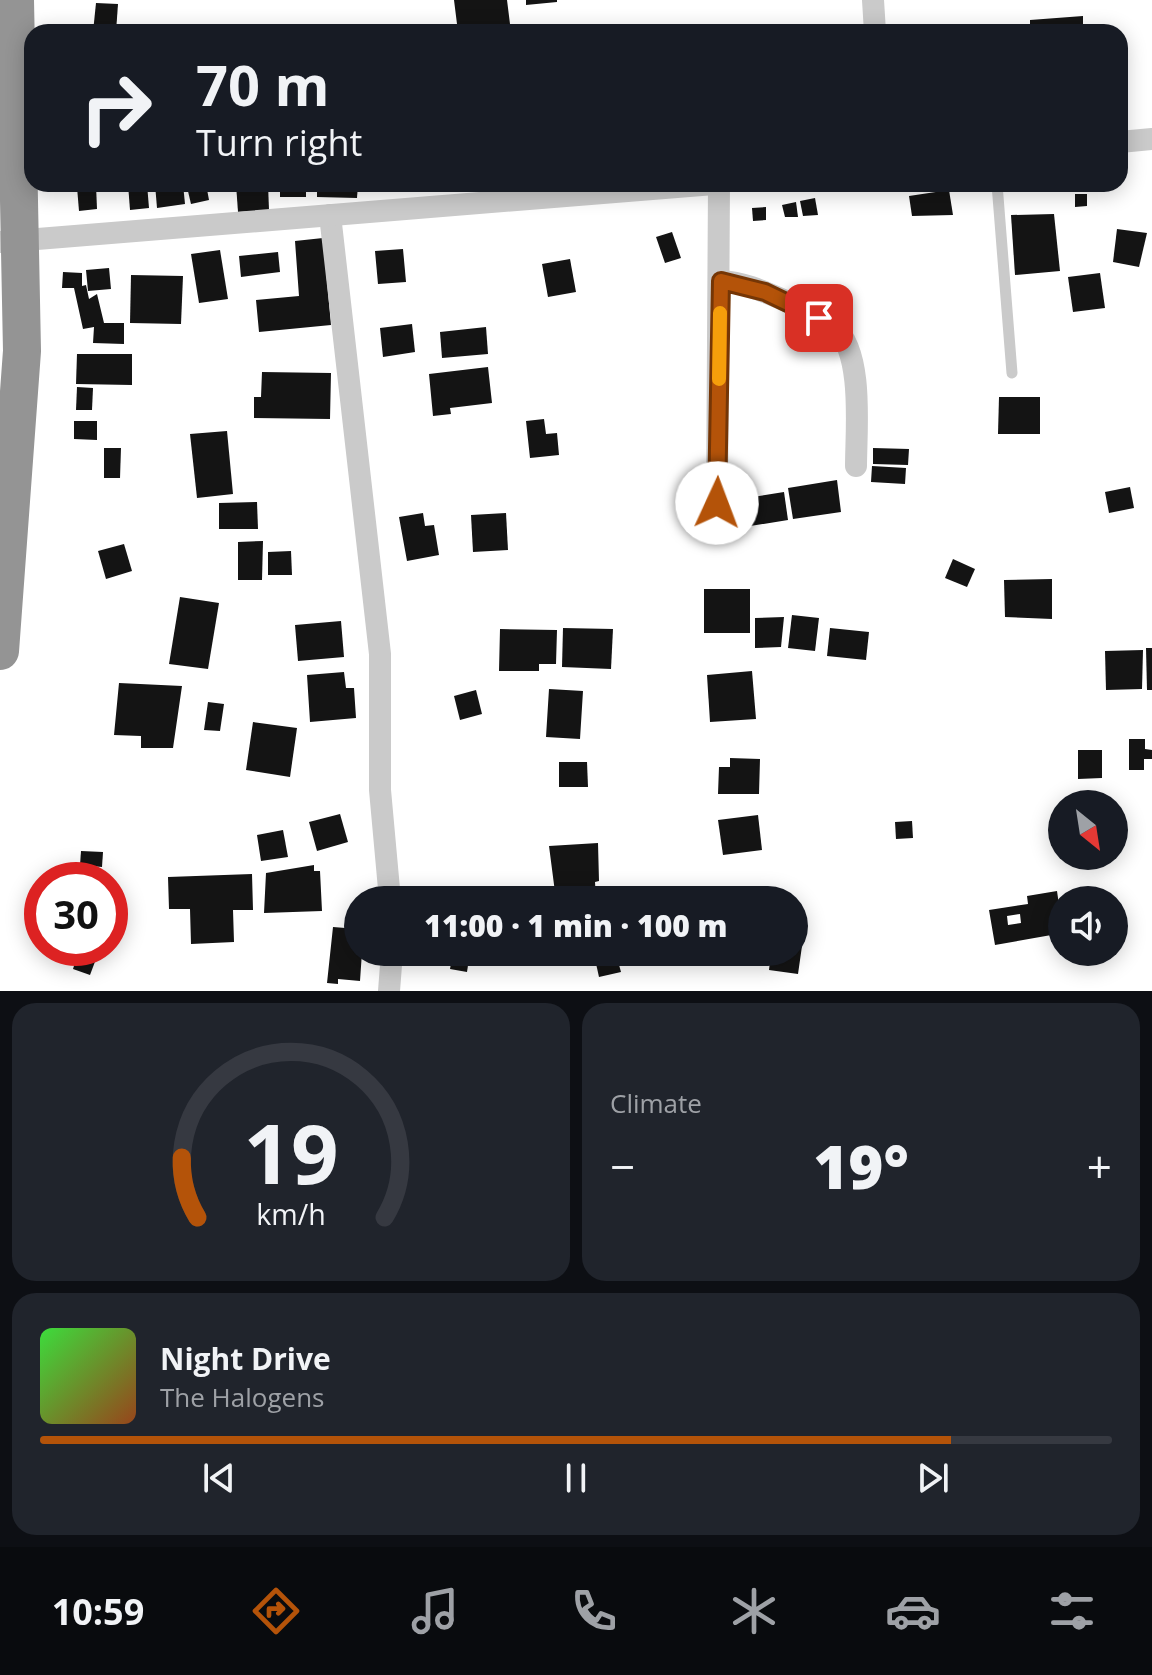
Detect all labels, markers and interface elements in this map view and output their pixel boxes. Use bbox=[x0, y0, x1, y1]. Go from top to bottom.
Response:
text: 70 m bbox=[196, 46, 330, 122]
icon: right bbox=[64, 56, 168, 160]
text: Turn right bbox=[196, 118, 362, 167]
pin bbox=[785, 284, 853, 352]
icon: arrive bbox=[797, 296, 841, 340]
position arrow bbox=[675, 461, 759, 545]
north arrow bbox=[1048, 790, 1128, 870]
map controls bbox=[1048, 790, 1128, 966]
speed limit sign: 30 bbox=[24, 862, 128, 966]
button: sound bbox=[1048, 886, 1128, 966]
text: 11:00 · 1 min · 100 m bbox=[424, 905, 728, 946]
text: Climate bbox=[610, 1085, 702, 1121]
text: 19 bbox=[243, 1095, 339, 1208]
text: 19° bbox=[813, 1125, 909, 1207]
text: − bbox=[610, 1136, 635, 1196]
text: + bbox=[1087, 1136, 1112, 1196]
text: km/h bbox=[256, 1194, 326, 1233]
text: Night Drive bbox=[160, 1338, 331, 1379]
text: The Halogens bbox=[160, 1379, 325, 1415]
icon: previous bbox=[197, 1456, 241, 1500]
icon: pause bbox=[554, 1456, 598, 1500]
icon: next bbox=[911, 1456, 955, 1500]
icon: directions bbox=[248, 1583, 304, 1639]
icon: music bbox=[407, 1583, 463, 1639]
icon: phone bbox=[566, 1583, 622, 1639]
icon: climate bbox=[726, 1583, 782, 1639]
icon: car bbox=[885, 1583, 941, 1639]
icon: filters bbox=[1044, 1583, 1100, 1639]
text: 10:59 bbox=[52, 1587, 144, 1636]

